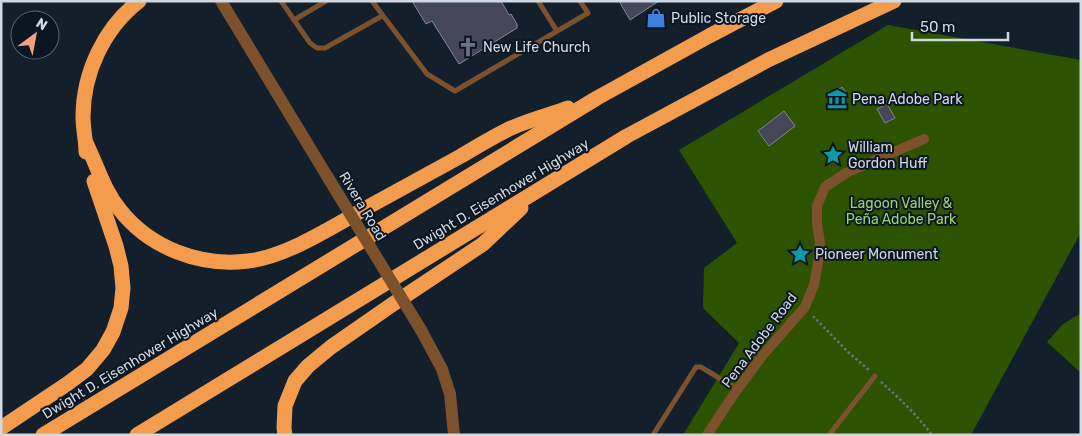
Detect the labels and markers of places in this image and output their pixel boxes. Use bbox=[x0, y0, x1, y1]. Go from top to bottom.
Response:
shop icon: Public Storage bbox=[645, 7, 667, 29]
place label: Public Storage bbox=[671, 10, 766, 27]
church icon: New Life Church bbox=[457, 36, 479, 58]
place label: New Life Church bbox=[483, 39, 590, 56]
museum icon: Pena Adobe Park bbox=[826, 88, 848, 110]
place label: Pena Adobe Park bbox=[852, 91, 963, 108]
place label: William Gordon Huff bbox=[848, 139, 927, 172]
place icon: William Gordon Huff bbox=[822, 144, 844, 166]
place icon: Pioneer Monument bbox=[789, 243, 811, 265]
place label: Pioneer Monument bbox=[815, 246, 939, 263]

